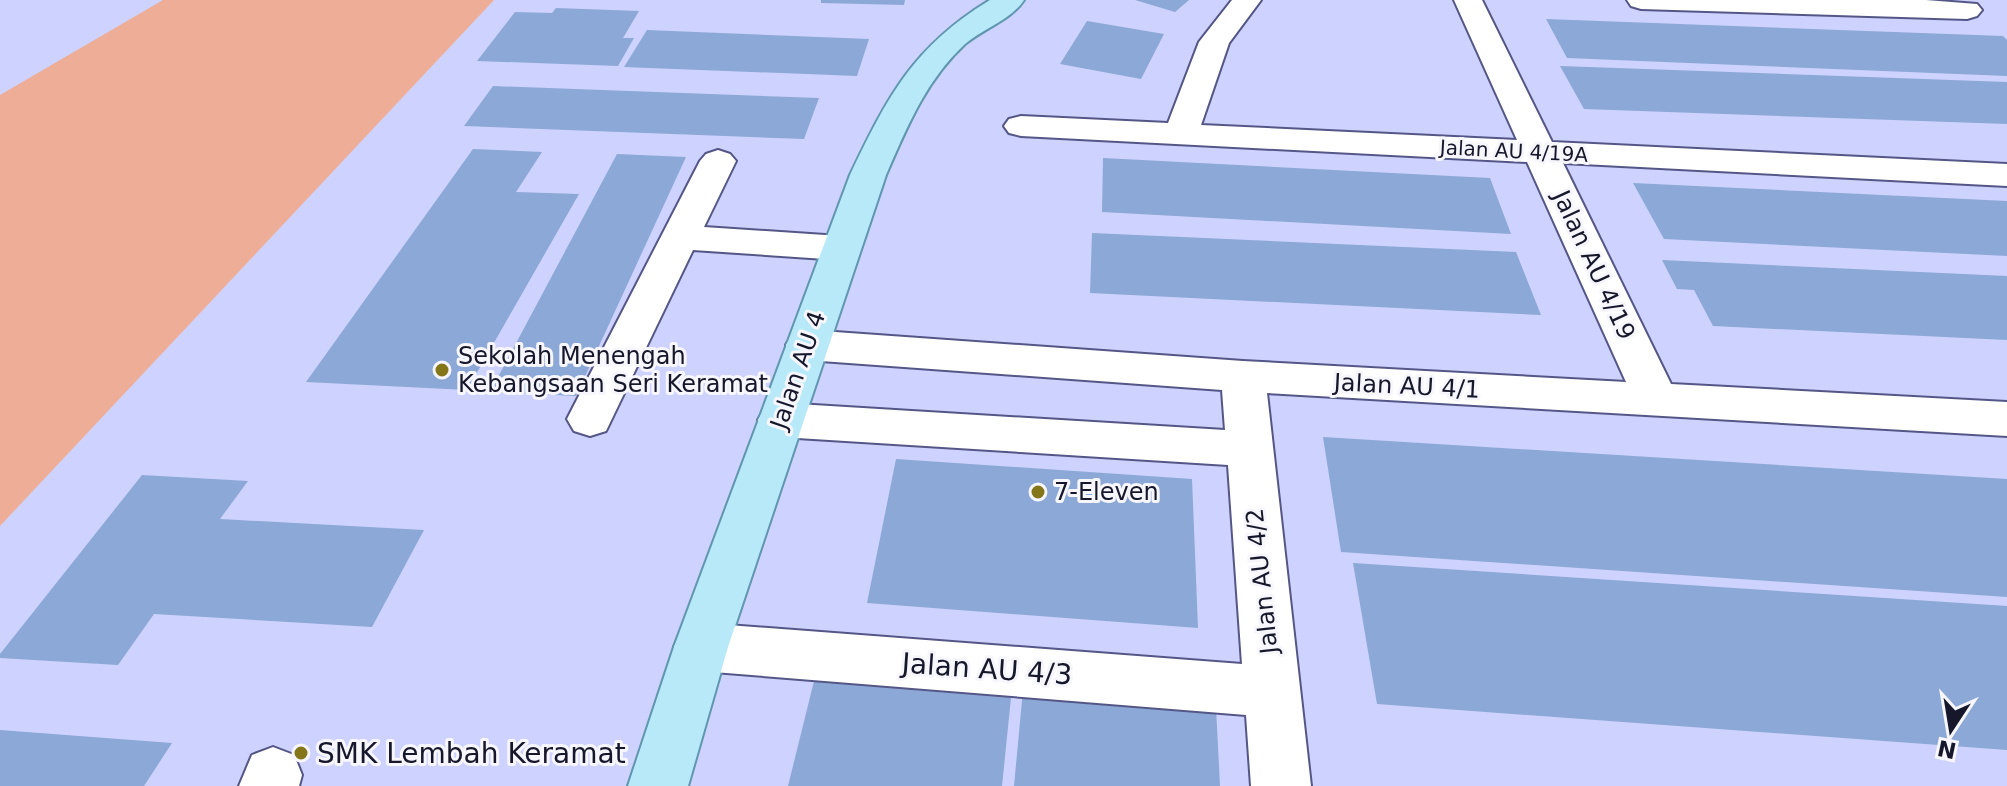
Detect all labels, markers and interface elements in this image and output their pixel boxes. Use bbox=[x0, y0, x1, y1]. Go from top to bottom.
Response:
street label: Jalan AU 4/19A bbox=[1437, 135, 1589, 167]
street label: Jalan AU 4/19 bbox=[1546, 184, 1641, 344]
street label: Jalan AU 4 bbox=[764, 307, 831, 435]
place label: Sekolah Menengah Kebangsaan Seri Keramat bbox=[458, 342, 768, 398]
marker: Sekolah Menengah Kebangsaan Seri Keramat bbox=[433, 361, 451, 379]
street label: Jalan AU 4/1 bbox=[1331, 368, 1481, 404]
place label: 7-Eleven bbox=[1054, 478, 1159, 506]
marker: 7-Eleven bbox=[1029, 483, 1047, 501]
street label: Jalan AU 4/2 bbox=[1240, 507, 1284, 657]
street label: Jalan AU 4/3 bbox=[899, 646, 1073, 691]
north arrow bbox=[1911, 690, 1991, 770]
text: N bbox=[1935, 735, 1959, 763]
place label: SMK Lembah Keramat bbox=[317, 737, 626, 770]
marker: SMK Lembah Keramat bbox=[292, 744, 310, 762]

